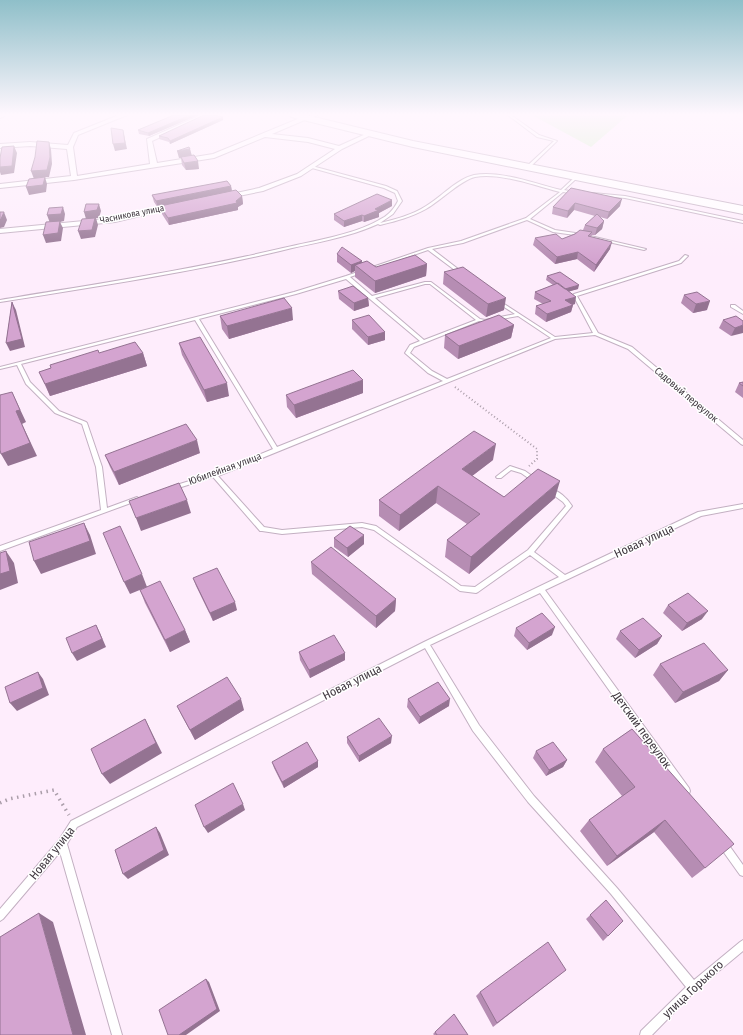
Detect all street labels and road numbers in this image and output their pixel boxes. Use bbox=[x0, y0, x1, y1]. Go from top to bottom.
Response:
street label: Часникова улица bbox=[99, 203, 166, 225]
street label: Садовый переулок bbox=[652, 365, 721, 425]
street label: Юбилейная улица bbox=[187, 450, 263, 488]
street label: Новая улица bbox=[612, 521, 676, 561]
street label: Новая улица bbox=[320, 661, 384, 703]
street label: Детский переулок bbox=[609, 688, 675, 771]
street label: Новая улица bbox=[26, 824, 78, 882]
street label: улица Горького bbox=[660, 957, 726, 1021]

